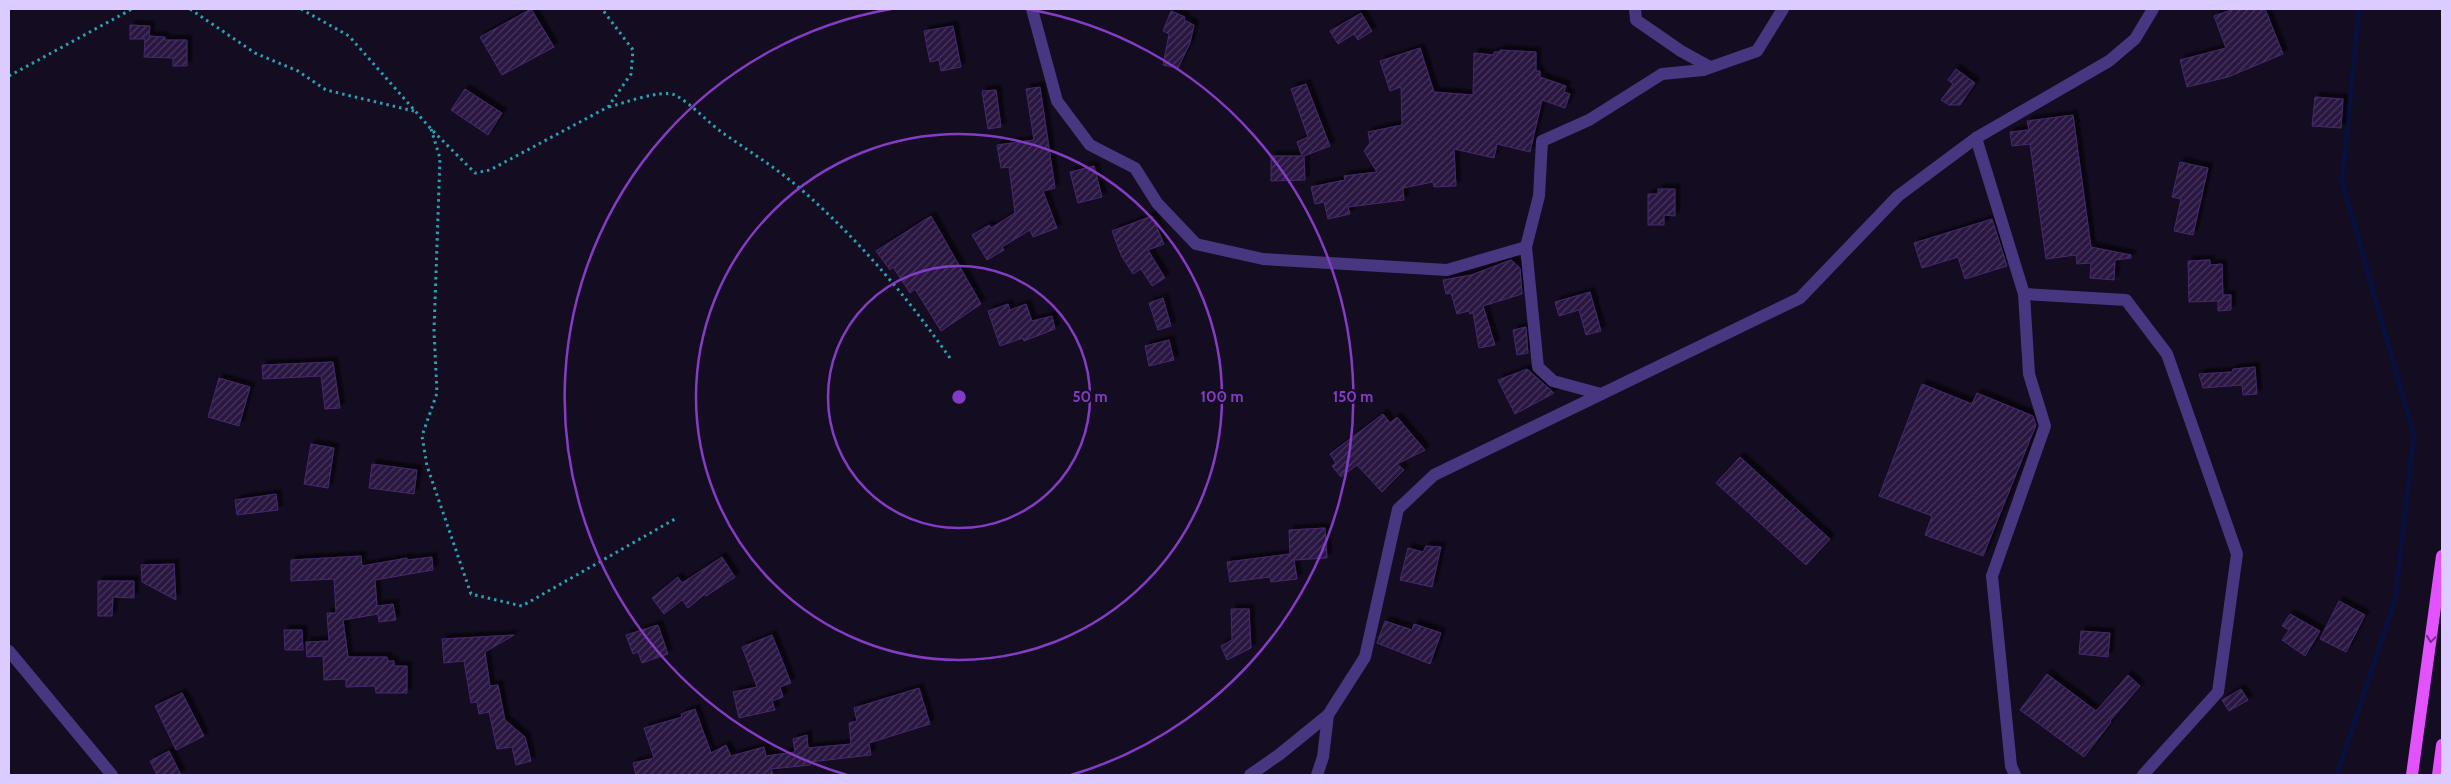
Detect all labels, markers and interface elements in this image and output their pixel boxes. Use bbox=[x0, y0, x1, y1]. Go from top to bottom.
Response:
centre of rings bbox=[950, 388, 968, 406]
text: 50 m bbox=[1072, 388, 1108, 406]
text: 100 m bbox=[1200, 388, 1244, 406]
text: 150 m bbox=[1333, 388, 1373, 406]
one-way arrow bbox=[2426, 635, 2437, 643]

